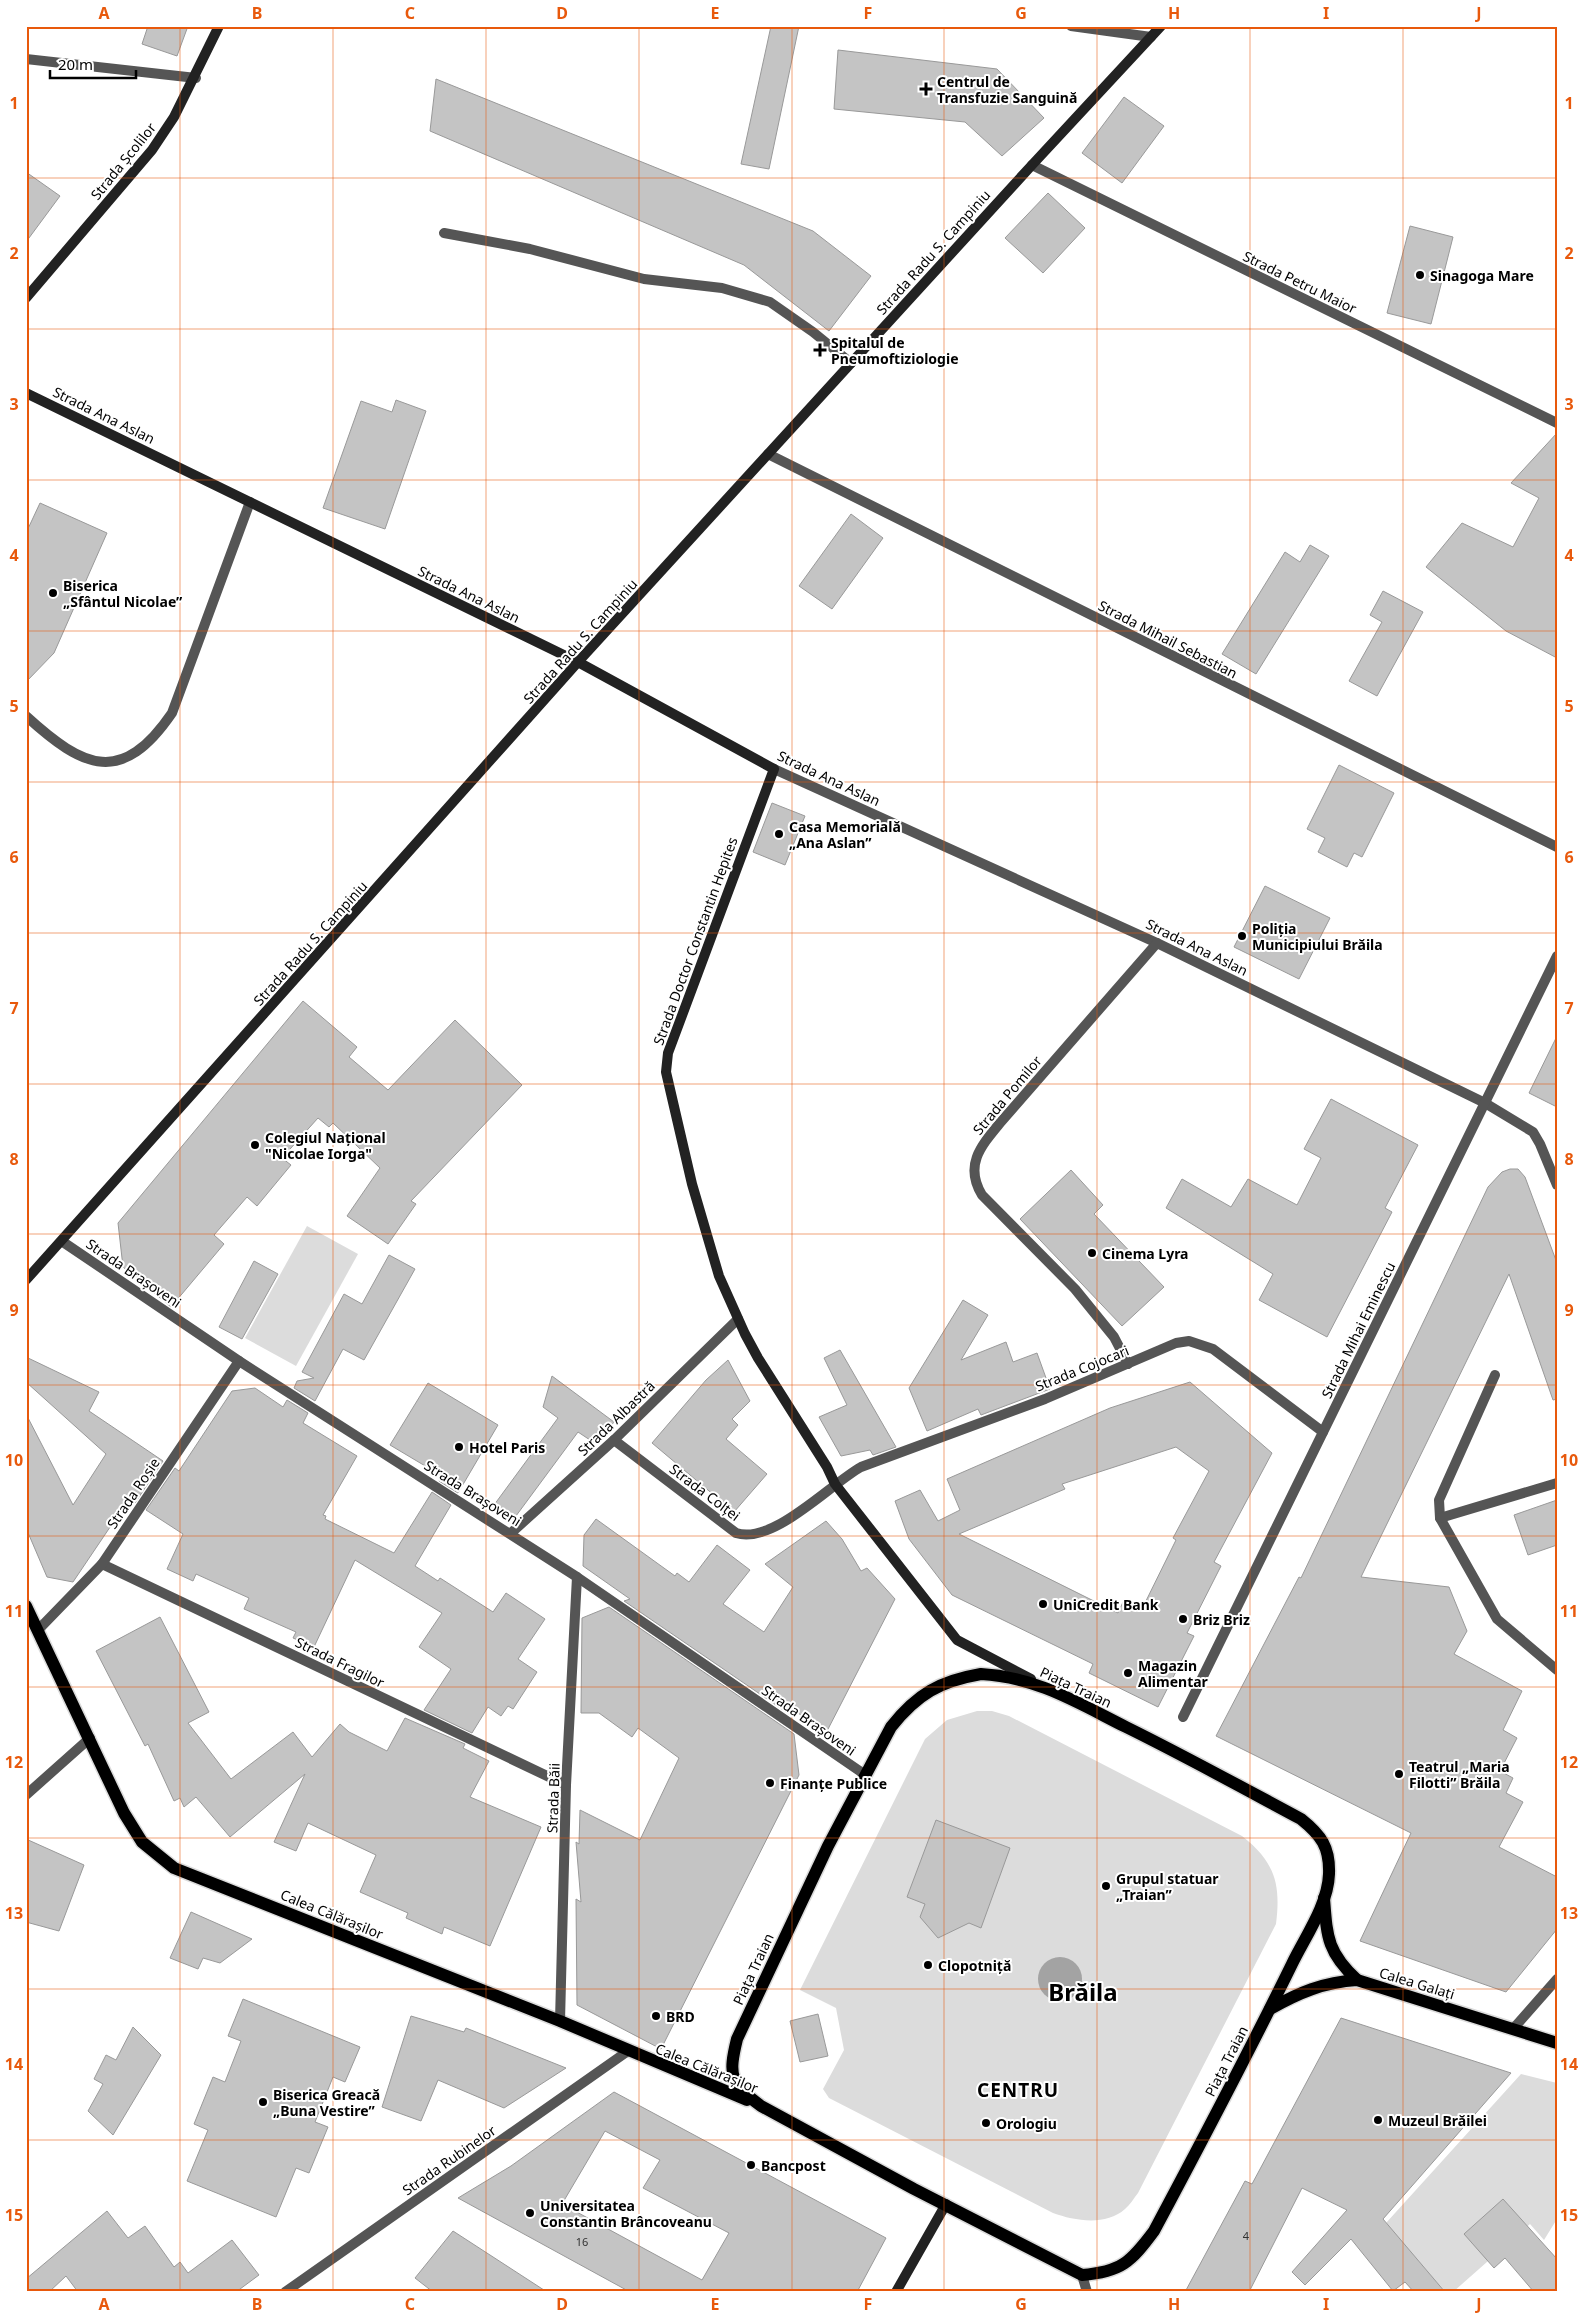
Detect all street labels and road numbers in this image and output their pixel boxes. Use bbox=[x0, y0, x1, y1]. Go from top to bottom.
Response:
street label: Strada Școlilor bbox=[86, 118, 160, 204]
street label: Strada Radu S. Campiniu bbox=[872, 186, 994, 318]
street label: Strada Petru Maior bbox=[1240, 246, 1360, 318]
street label: Strada Ana Aslan bbox=[50, 382, 158, 448]
street label: Strada Ana Aslan bbox=[415, 561, 523, 627]
street label: Strada Radu S. Campiniu bbox=[519, 575, 641, 707]
street label: Strada Mihail Sebastian bbox=[1095, 596, 1241, 682]
street label: Strada Ana Aslan bbox=[775, 746, 883, 810]
street label: Strada Doctor Constantin Hepites bbox=[648, 834, 742, 1048]
street label: Strada Radu S. Campiniu bbox=[249, 877, 371, 1009]
street label: Strada Ana Aslan bbox=[1143, 914, 1251, 980]
street label: Strada Pomilor bbox=[968, 1051, 1046, 1139]
street label: Strada Brașoveni bbox=[83, 1234, 185, 1312]
street label: Strada Mihai Eminescu bbox=[1317, 1259, 1399, 1401]
street label: Strada Cojocari bbox=[1032, 1341, 1132, 1395]
street label: Strada Albastră bbox=[573, 1376, 659, 1460]
street label: Strada Roșie bbox=[102, 1454, 164, 1532]
street label: Strada Brașoveni bbox=[421, 1456, 525, 1530]
street label: Strada Colței bbox=[666, 1459, 744, 1525]
street label: Strada Fragilor bbox=[292, 1632, 388, 1692]
street label: Piața Traian bbox=[1037, 1662, 1115, 1712]
street label: Strada Brașoveni bbox=[758, 1680, 860, 1760]
street label: Strada Băii bbox=[542, 1762, 564, 1834]
street label: Calea Călărașilor bbox=[278, 1885, 386, 1943]
street label: Piața Traian bbox=[728, 1930, 778, 2008]
street label: Calea Galați bbox=[1377, 1963, 1457, 2003]
street label: Piața Traian bbox=[1200, 2022, 1252, 2100]
street label: Calea Călărașilor bbox=[653, 2039, 761, 2097]
street label: Strada Rubinelor bbox=[398, 2120, 500, 2199]

